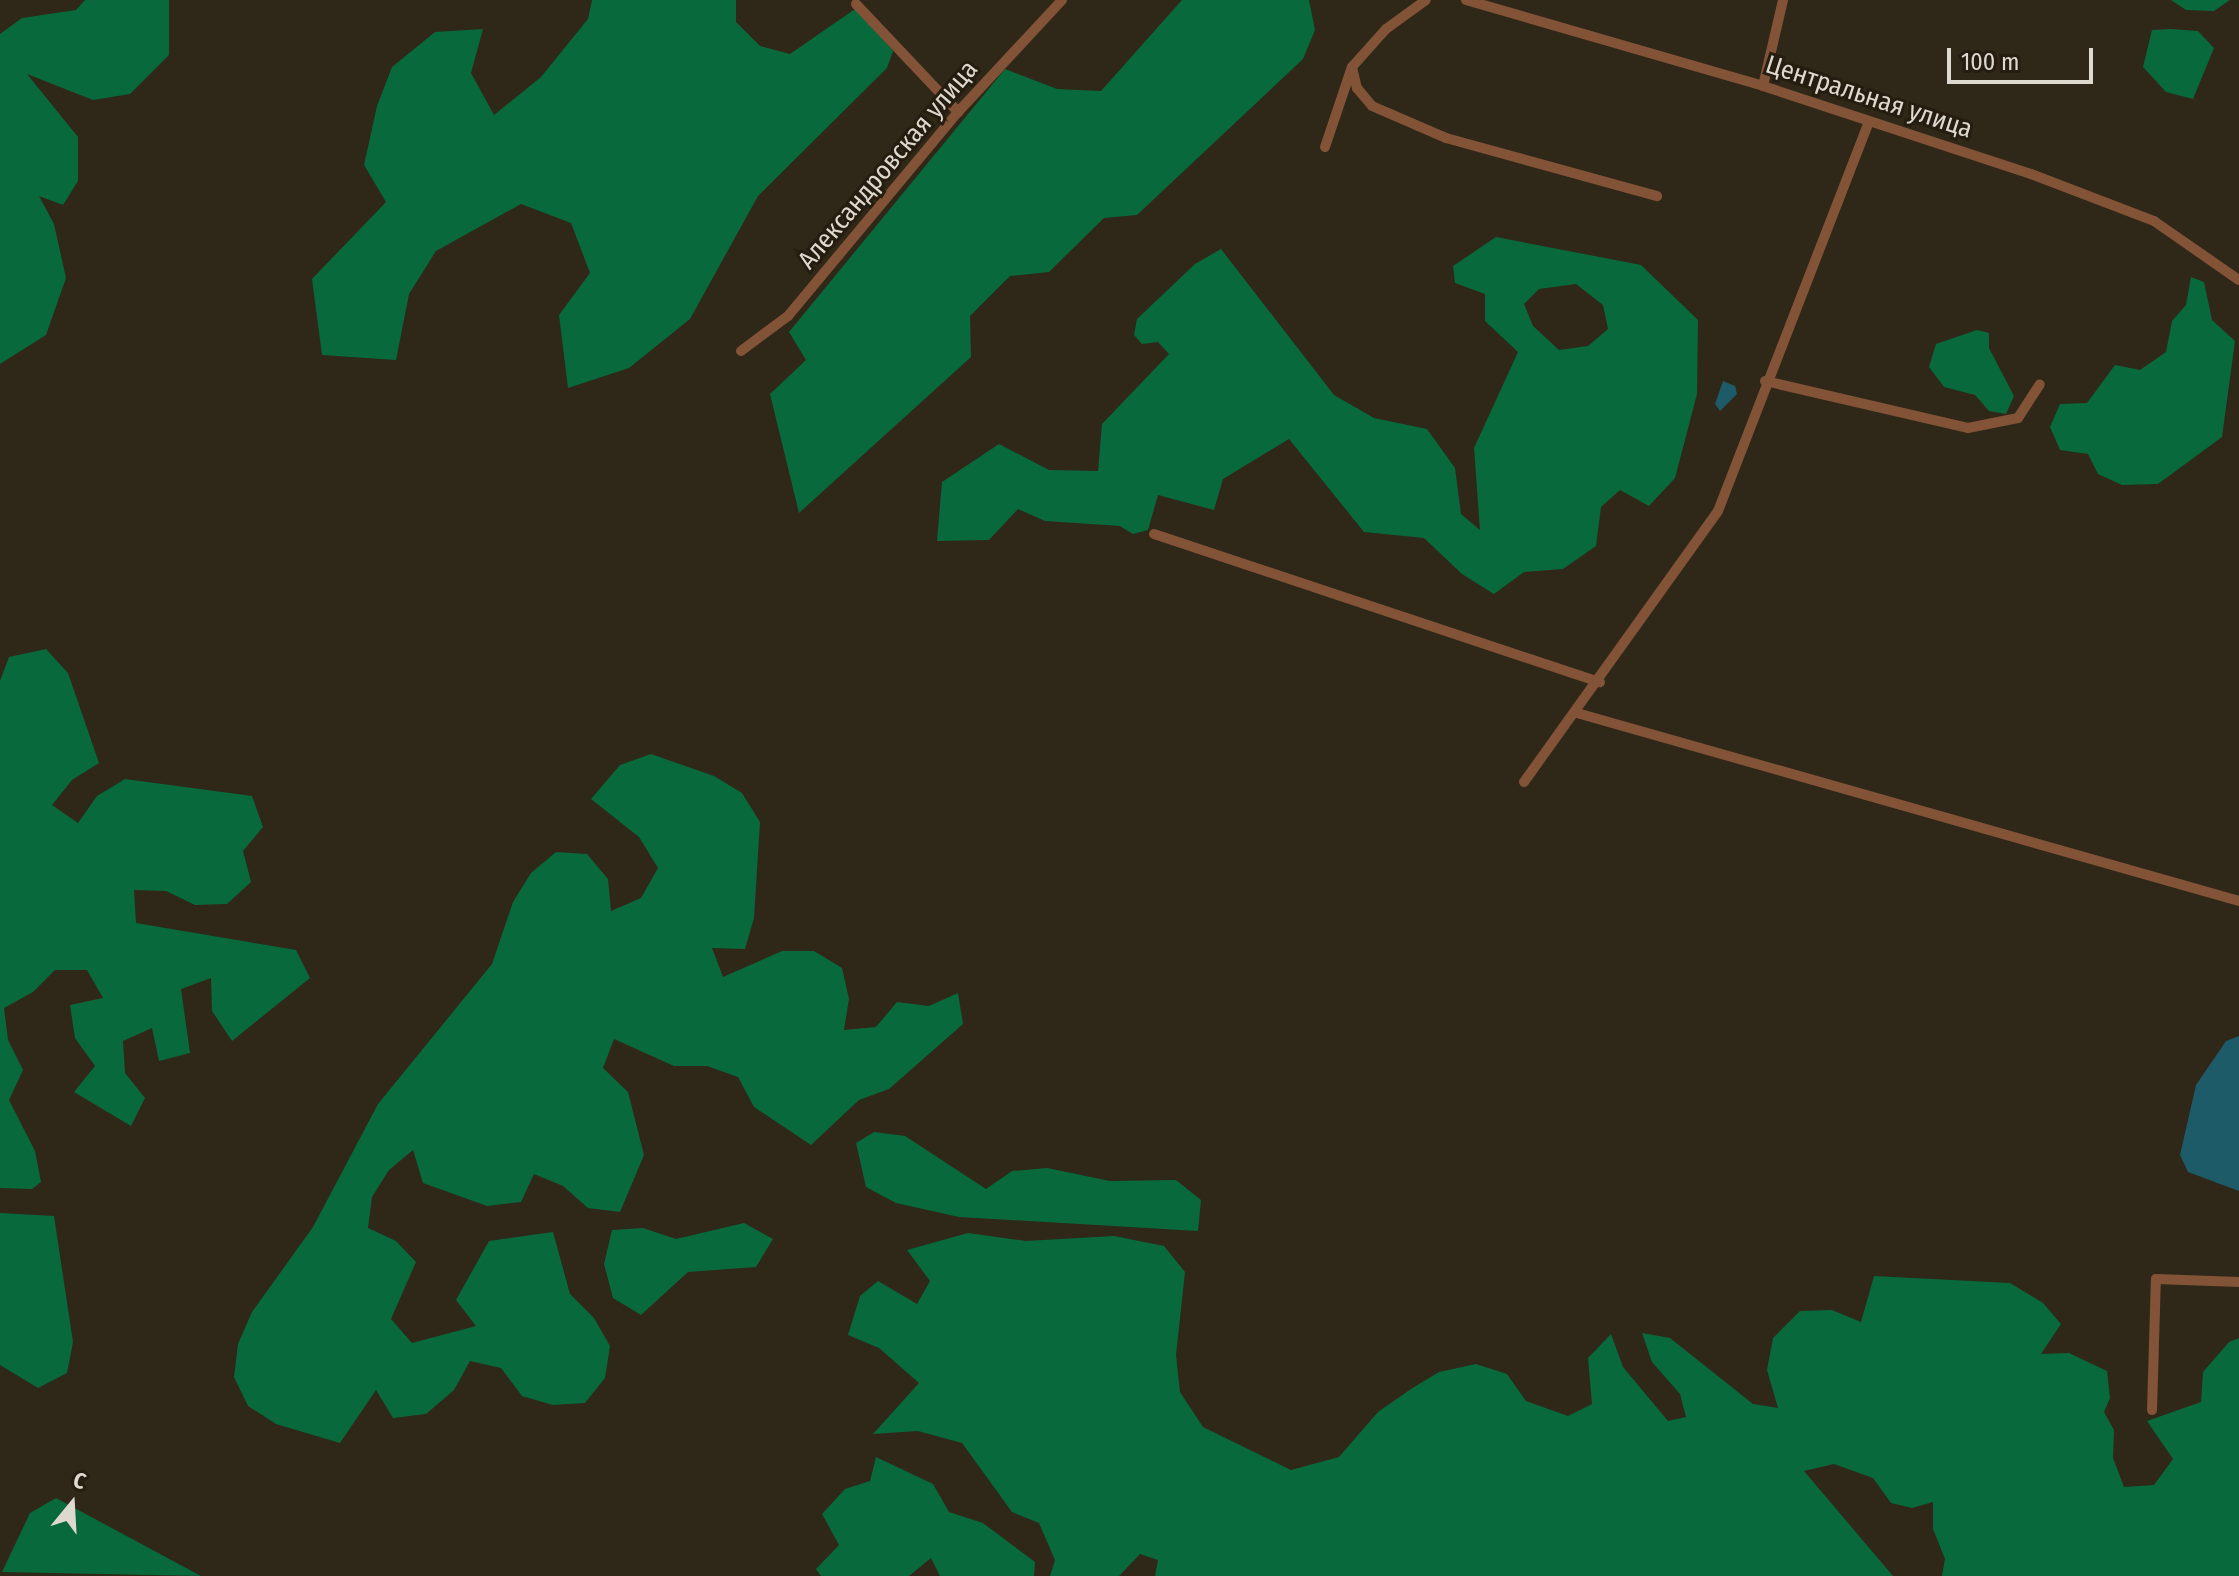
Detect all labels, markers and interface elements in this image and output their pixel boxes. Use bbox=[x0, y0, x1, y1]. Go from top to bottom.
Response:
scale bar bbox=[1951, 32, 2097, 82]
text: 100 m bbox=[1961, 48, 2019, 76]
street label: Центральная улица bbox=[1762, 49, 1976, 145]
street label: Александровская улица bbox=[792, 54, 984, 276]
north arrow bbox=[32, 1464, 112, 1544]
text: С bbox=[70, 1466, 89, 1495]

